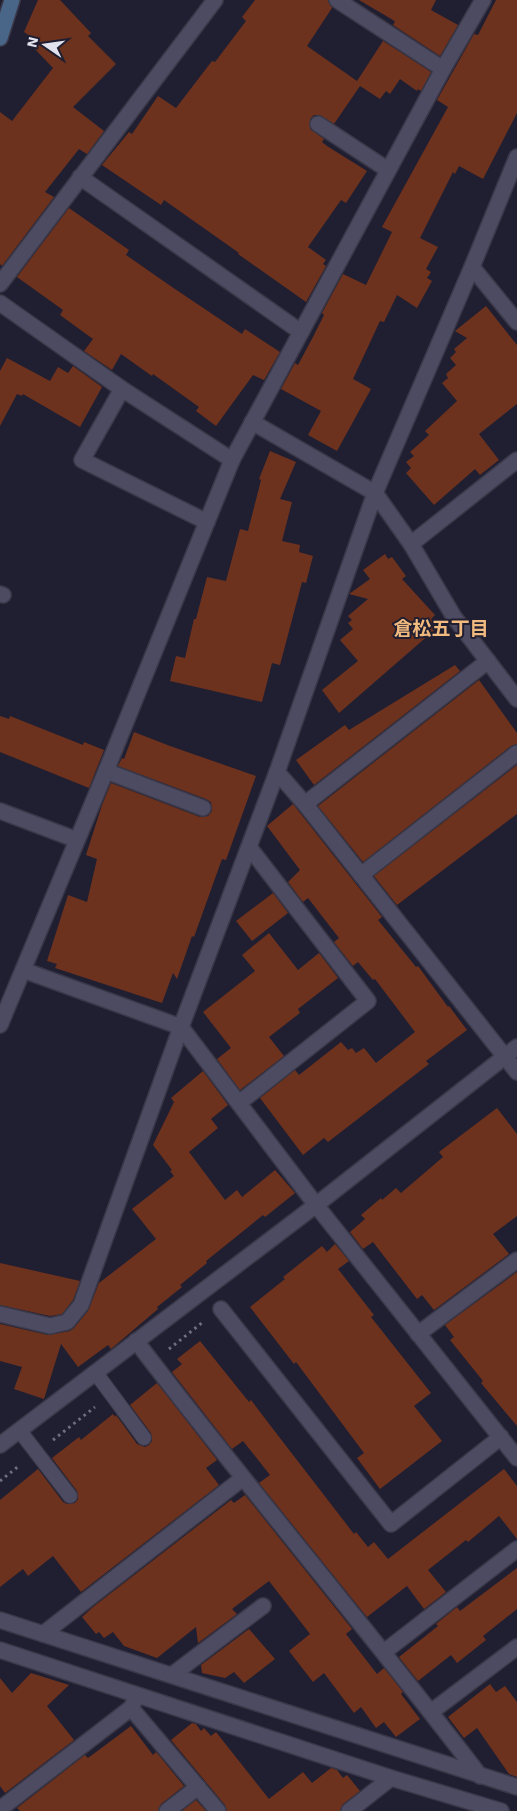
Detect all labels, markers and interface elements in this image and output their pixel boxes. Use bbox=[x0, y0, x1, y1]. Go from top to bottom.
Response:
north arrow bbox=[20, 20, 70, 70]
text: N bbox=[23, 35, 41, 49]
district label: 倉松五丁目 bbox=[393, 617, 489, 640]

